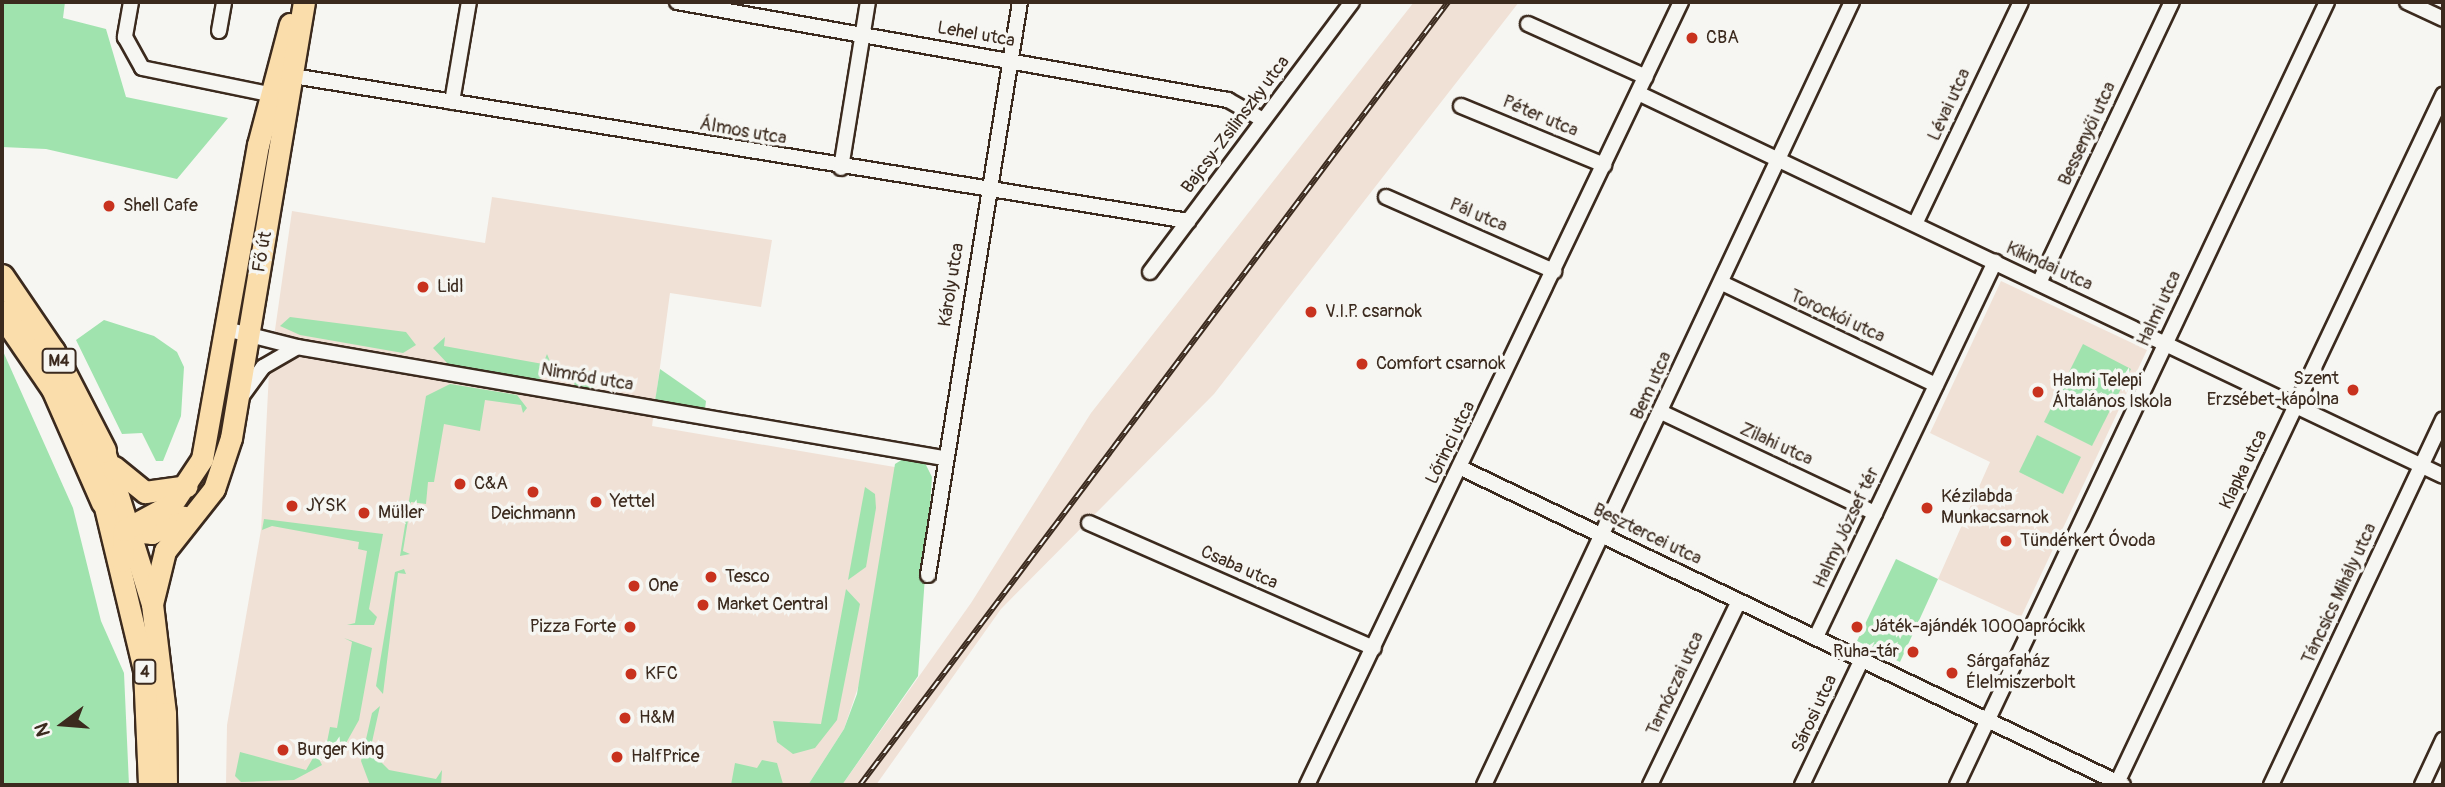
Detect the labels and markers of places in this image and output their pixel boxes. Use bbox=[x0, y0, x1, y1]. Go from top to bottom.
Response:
place label: CBA bbox=[1706, 27, 1739, 49]
marker: CBA bbox=[1684, 30, 1700, 46]
place label: Shell Cafe bbox=[123, 195, 198, 217]
marker: Shell Cafe bbox=[101, 198, 117, 214]
place label: Lidl bbox=[437, 276, 463, 298]
marker: Lidl bbox=[415, 279, 431, 295]
place label: V.I.P. csarnok bbox=[1325, 301, 1422, 323]
marker: V.I.P. csarnok bbox=[1303, 304, 1319, 320]
place label: Comfort csarnok bbox=[1376, 353, 1505, 375]
marker: Comfort csarnok bbox=[1354, 356, 1370, 372]
place label: Szent Erzsébet-kápolna bbox=[2207, 369, 2339, 412]
place label: Halmi Telepi Általános Iskola bbox=[2052, 371, 2172, 414]
marker: Szent Erzsébet-kápolna bbox=[2345, 382, 2361, 398]
marker: Halmi Telepi Általános Iskola bbox=[2030, 384, 2046, 400]
place label: C&A bbox=[474, 473, 508, 495]
marker: C&A bbox=[452, 476, 468, 492]
marker: Deichmann bbox=[525, 484, 541, 500]
place label: Kézilabda Munkacsarnok bbox=[1941, 487, 2049, 530]
place label: Yettel bbox=[610, 491, 655, 513]
marker: Yettel bbox=[588, 494, 604, 510]
place label: JYSK bbox=[306, 495, 346, 517]
marker: JYSK bbox=[284, 498, 300, 514]
marker: Kézilabda Munkacsarnok bbox=[1919, 500, 1935, 516]
place label: Müller bbox=[378, 502, 424, 524]
place label: Deichmann bbox=[490, 503, 576, 525]
marker: Müller bbox=[356, 505, 372, 521]
place label: Tündérkert Óvoda bbox=[2020, 530, 2155, 552]
marker: Tündérkert Óvoda bbox=[1998, 533, 2014, 549]
place label: Tesco bbox=[725, 566, 770, 588]
marker: Tesco bbox=[703, 569, 719, 585]
place label: One bbox=[648, 575, 678, 597]
marker: One bbox=[626, 578, 642, 594]
place label: Market Central bbox=[717, 594, 828, 616]
marker: Market Central bbox=[695, 597, 711, 613]
place label: Pizza Forte bbox=[530, 616, 616, 638]
place label: Játék-ajándék 1000aprócikk bbox=[1871, 616, 2085, 638]
marker: Pizza Forte bbox=[622, 619, 638, 635]
marker: Játék-ajándék 1000aprócikk bbox=[1849, 619, 1865, 635]
place label: Ruha-tár bbox=[1833, 641, 1899, 663]
marker: Ruha-tár bbox=[1905, 644, 1921, 660]
place label: Sárgafaház Élelmiszerbolt bbox=[1966, 652, 2075, 694]
place label: KFC bbox=[645, 663, 678, 685]
marker: Sárgafaház Élelmiszerbolt bbox=[1944, 665, 1960, 681]
marker: KFC bbox=[623, 666, 639, 682]
place label: H&M bbox=[639, 707, 675, 729]
marker: H&M bbox=[617, 710, 633, 726]
place label: Burger King bbox=[297, 739, 384, 761]
marker: Burger King bbox=[275, 742, 291, 758]
place label: HalfPrice bbox=[631, 746, 700, 768]
marker: HalfPrice bbox=[609, 749, 625, 765]

